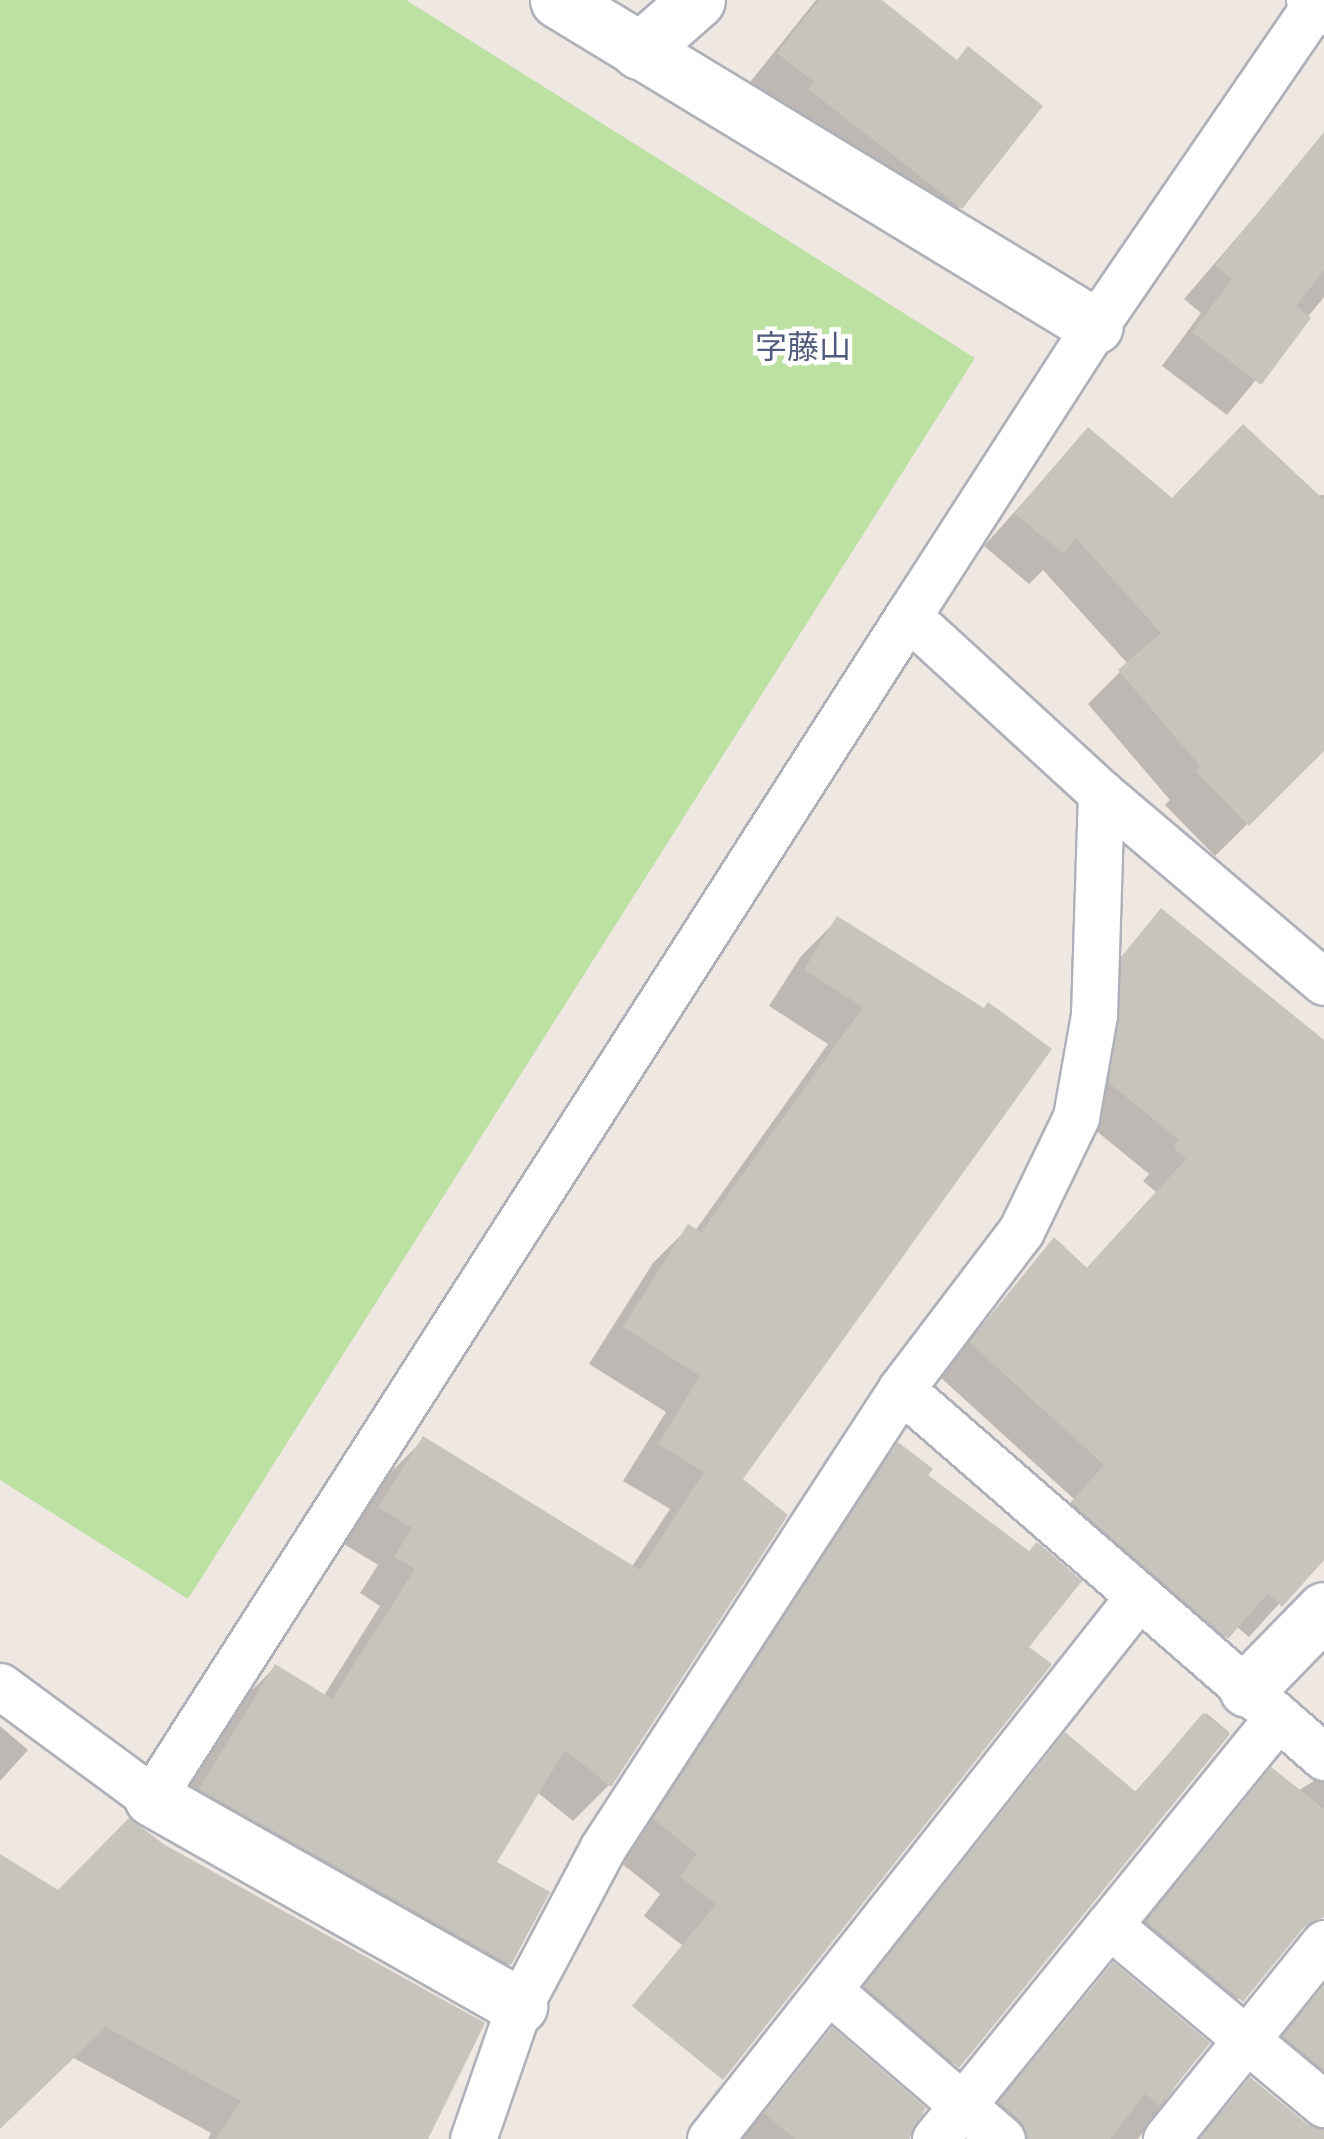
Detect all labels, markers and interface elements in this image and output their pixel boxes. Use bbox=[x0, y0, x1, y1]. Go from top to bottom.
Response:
district label: 字藤山 bbox=[755, 326, 851, 364]

